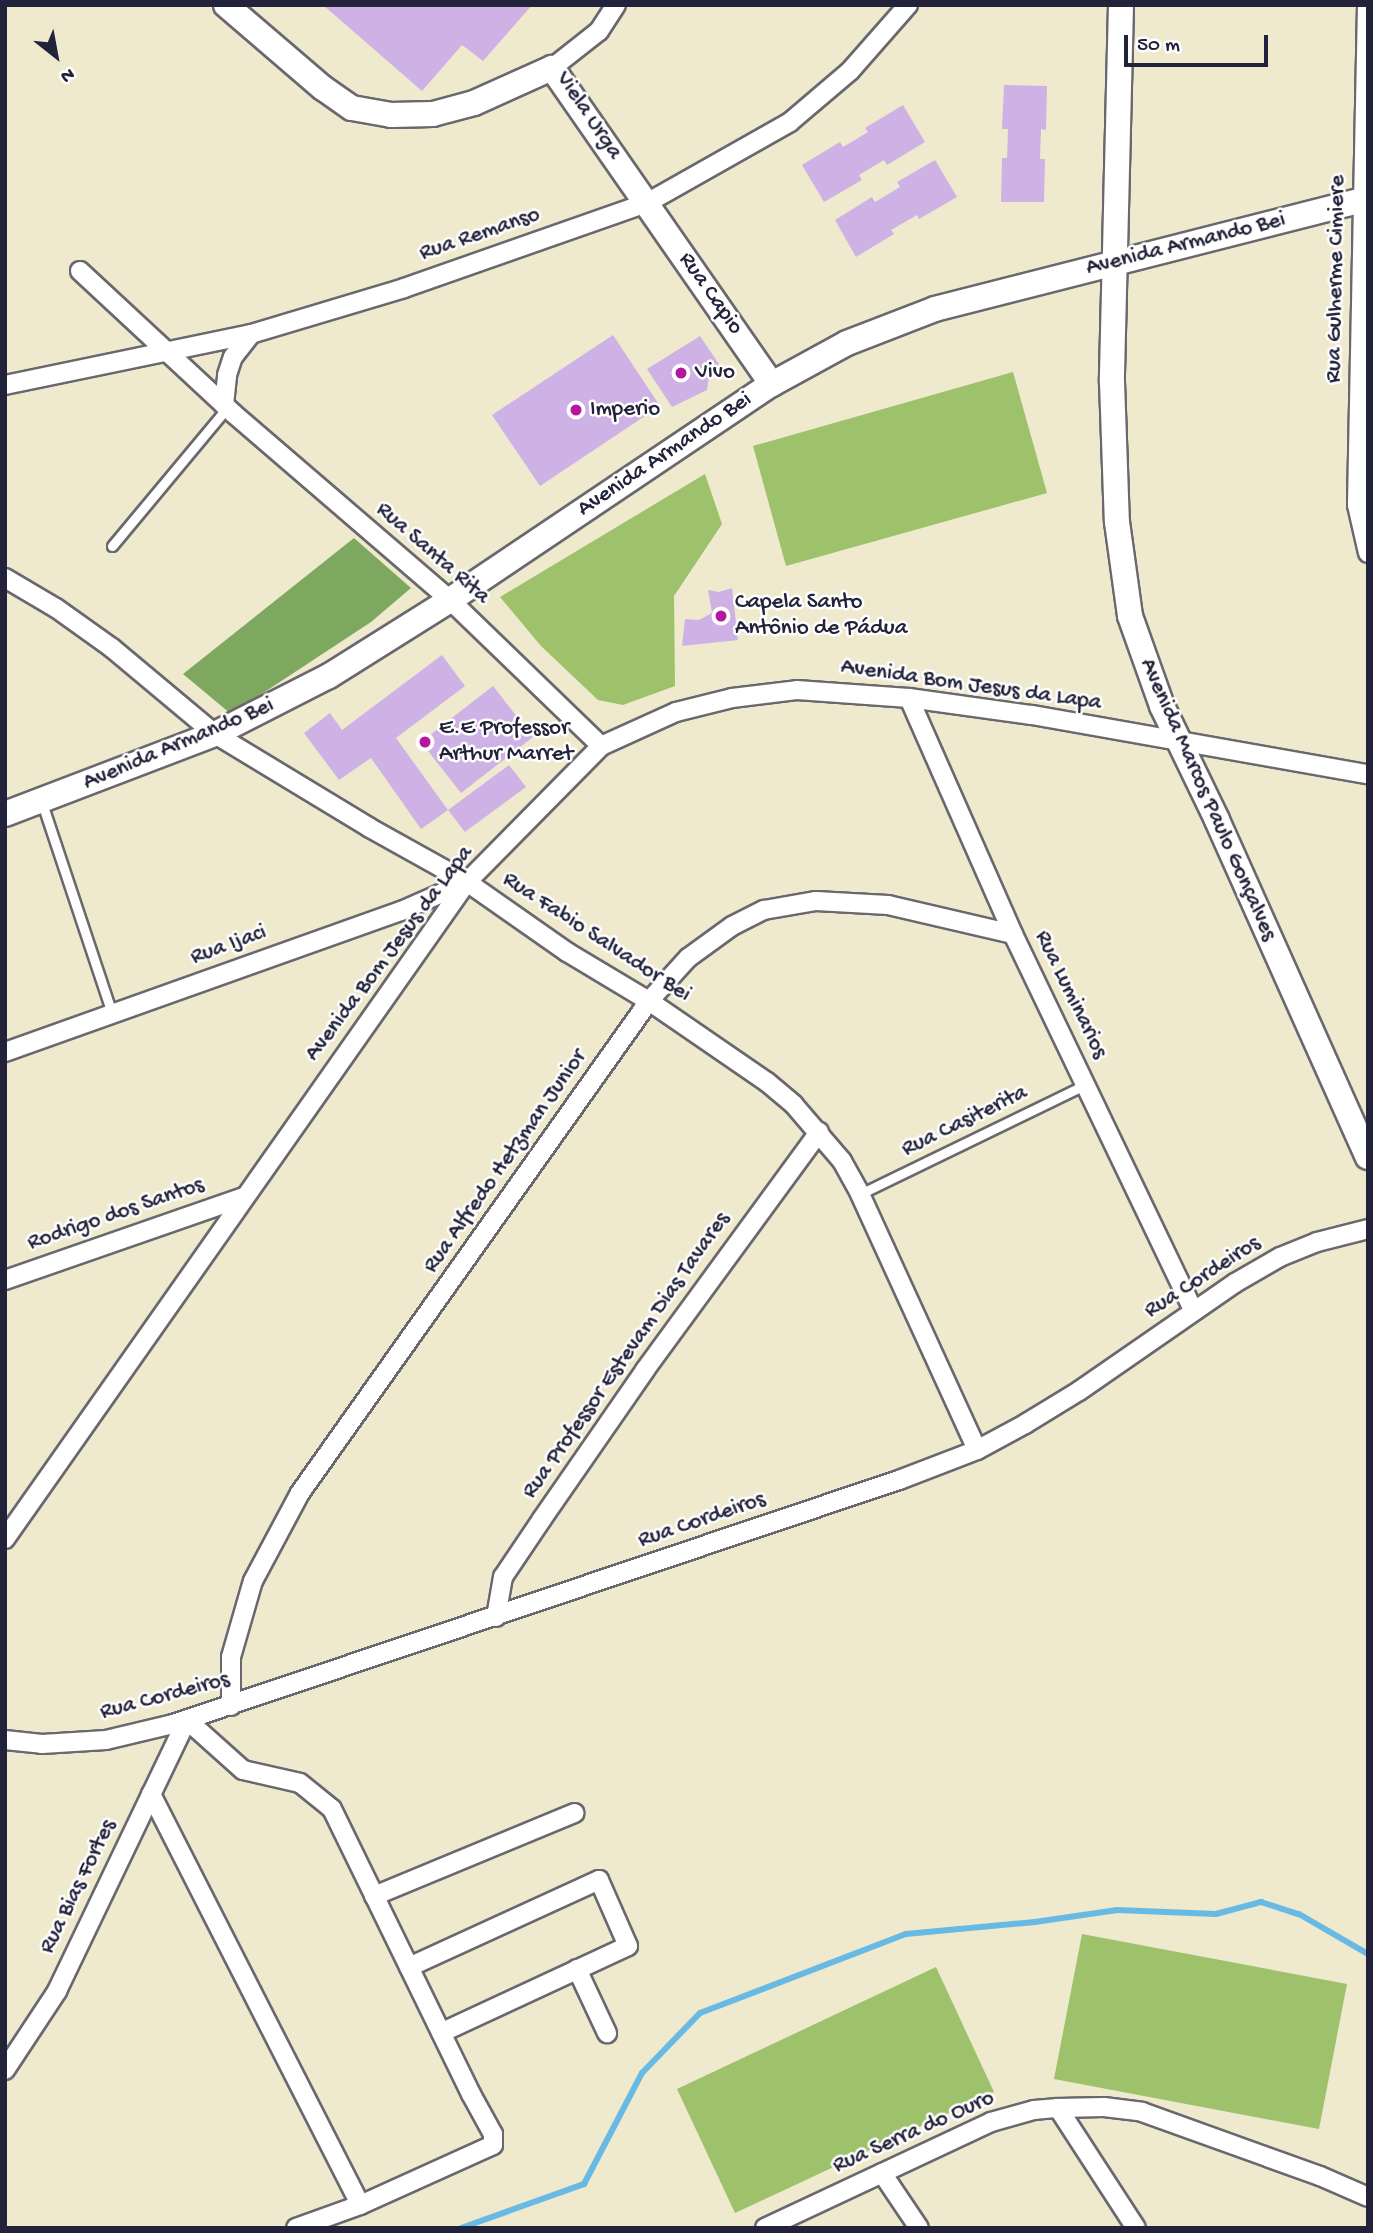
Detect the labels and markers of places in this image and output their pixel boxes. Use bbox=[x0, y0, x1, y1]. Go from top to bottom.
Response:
place label: Vivo bbox=[695, 359, 735, 387]
marker: Vivo bbox=[673, 365, 689, 381]
place label: Imperio bbox=[590, 396, 660, 424]
marker: Imperio bbox=[568, 402, 584, 418]
place label: Capela Santo Antônio de Pádua bbox=[735, 589, 907, 643]
marker: Capela Santo Antônio de Pádua bbox=[713, 608, 729, 624]
place label: E.E Professor Arthur Marret bbox=[439, 715, 573, 769]
marker: E.E Professor Arthur Marret bbox=[417, 734, 433, 750]

